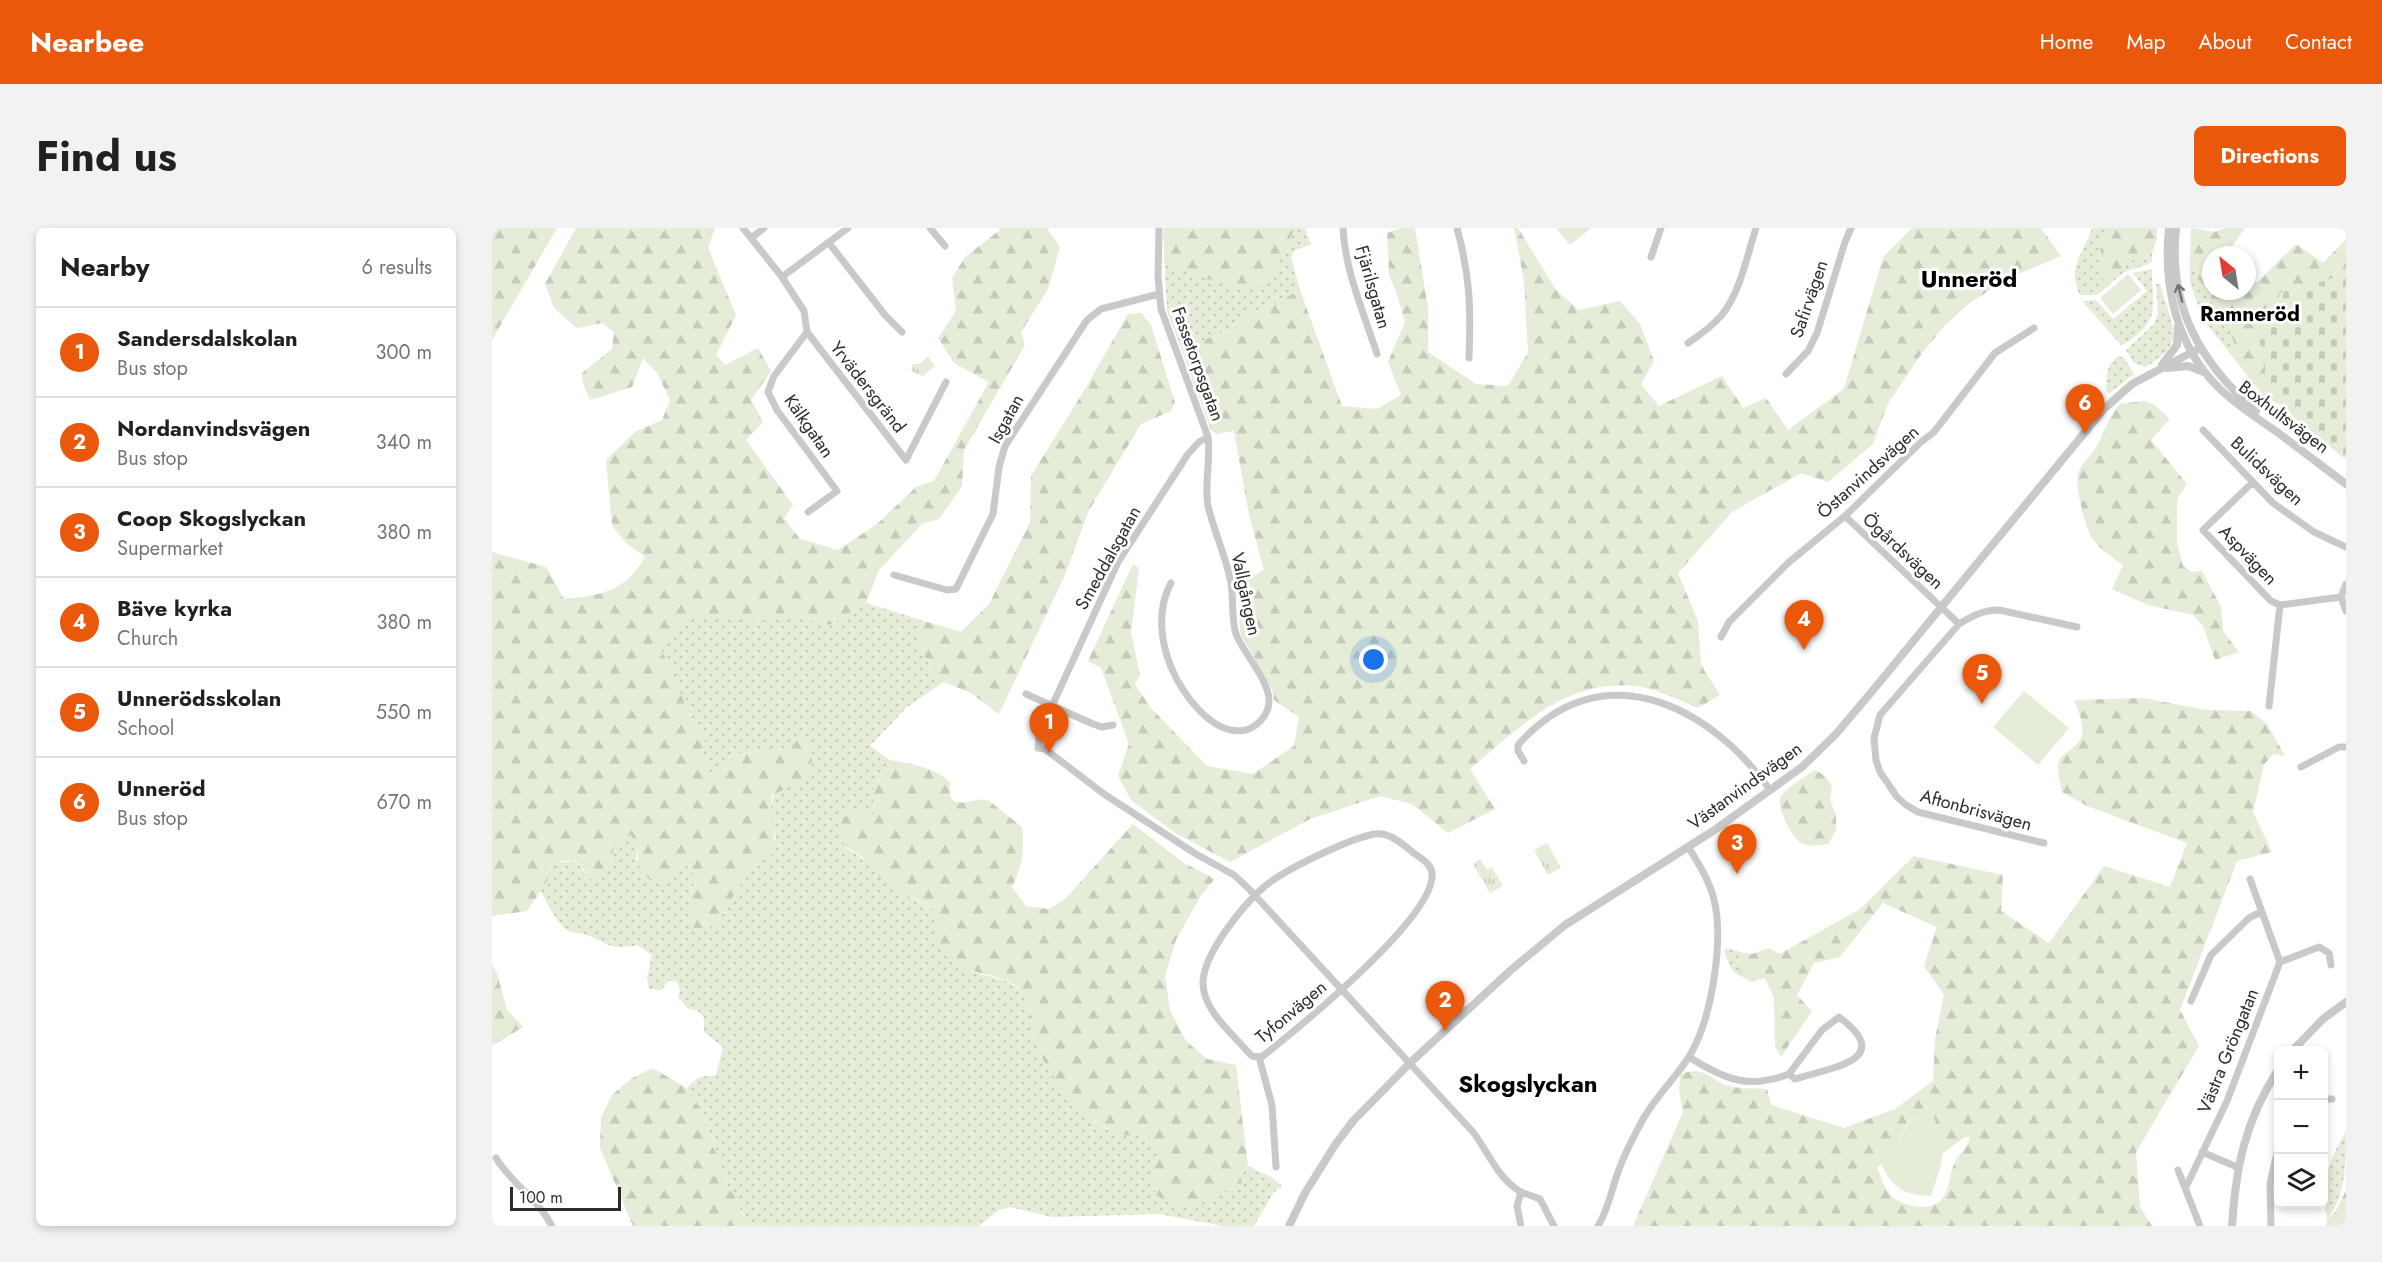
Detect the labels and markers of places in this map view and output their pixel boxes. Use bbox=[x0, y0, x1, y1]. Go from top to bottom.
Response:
pin: 6 bbox=[2066, 384, 2104, 434]
pin: 4 bbox=[1784, 600, 1824, 650]
pin: 5 bbox=[1962, 654, 2002, 704]
pin: 1 bbox=[1030, 704, 1068, 753]
pin: 3 bbox=[1718, 824, 1756, 874]
pin: 2 bbox=[1426, 982, 1464, 1031]

